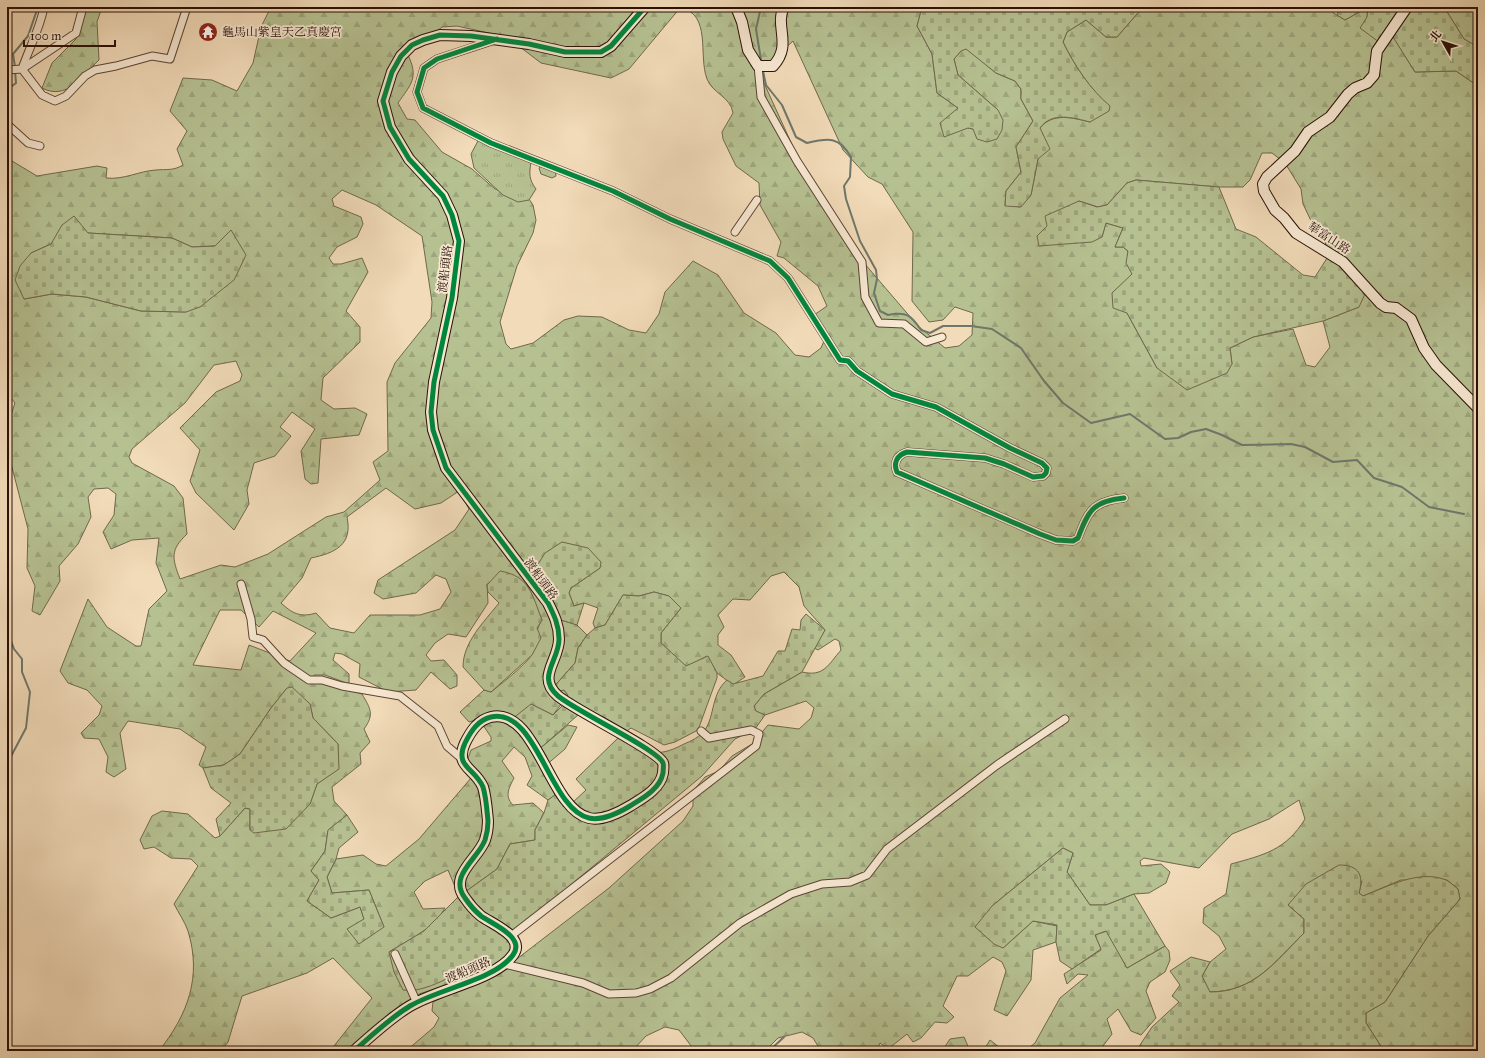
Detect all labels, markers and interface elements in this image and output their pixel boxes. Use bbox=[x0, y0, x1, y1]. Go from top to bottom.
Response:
temple icon: 龜馬山紫皇天乙真慶宮 bbox=[197, 21, 219, 43]
scale bar bbox=[24, 22, 115, 48]
north arrow bbox=[1423, 22, 1463, 62]
place label: 龜馬山紫皇天乙真慶宮 bbox=[222, 25, 342, 39]
text: 北 bbox=[1427, 28, 1444, 44]
text: 100 m bbox=[30, 29, 61, 43]
street label: 華富山路 bbox=[1305, 219, 1353, 257]
street label: 渡船頭路 bbox=[435, 244, 455, 294]
street label: 渡船頭路 bbox=[521, 555, 561, 603]
street label: 渡船頭路 bbox=[443, 954, 493, 986]

